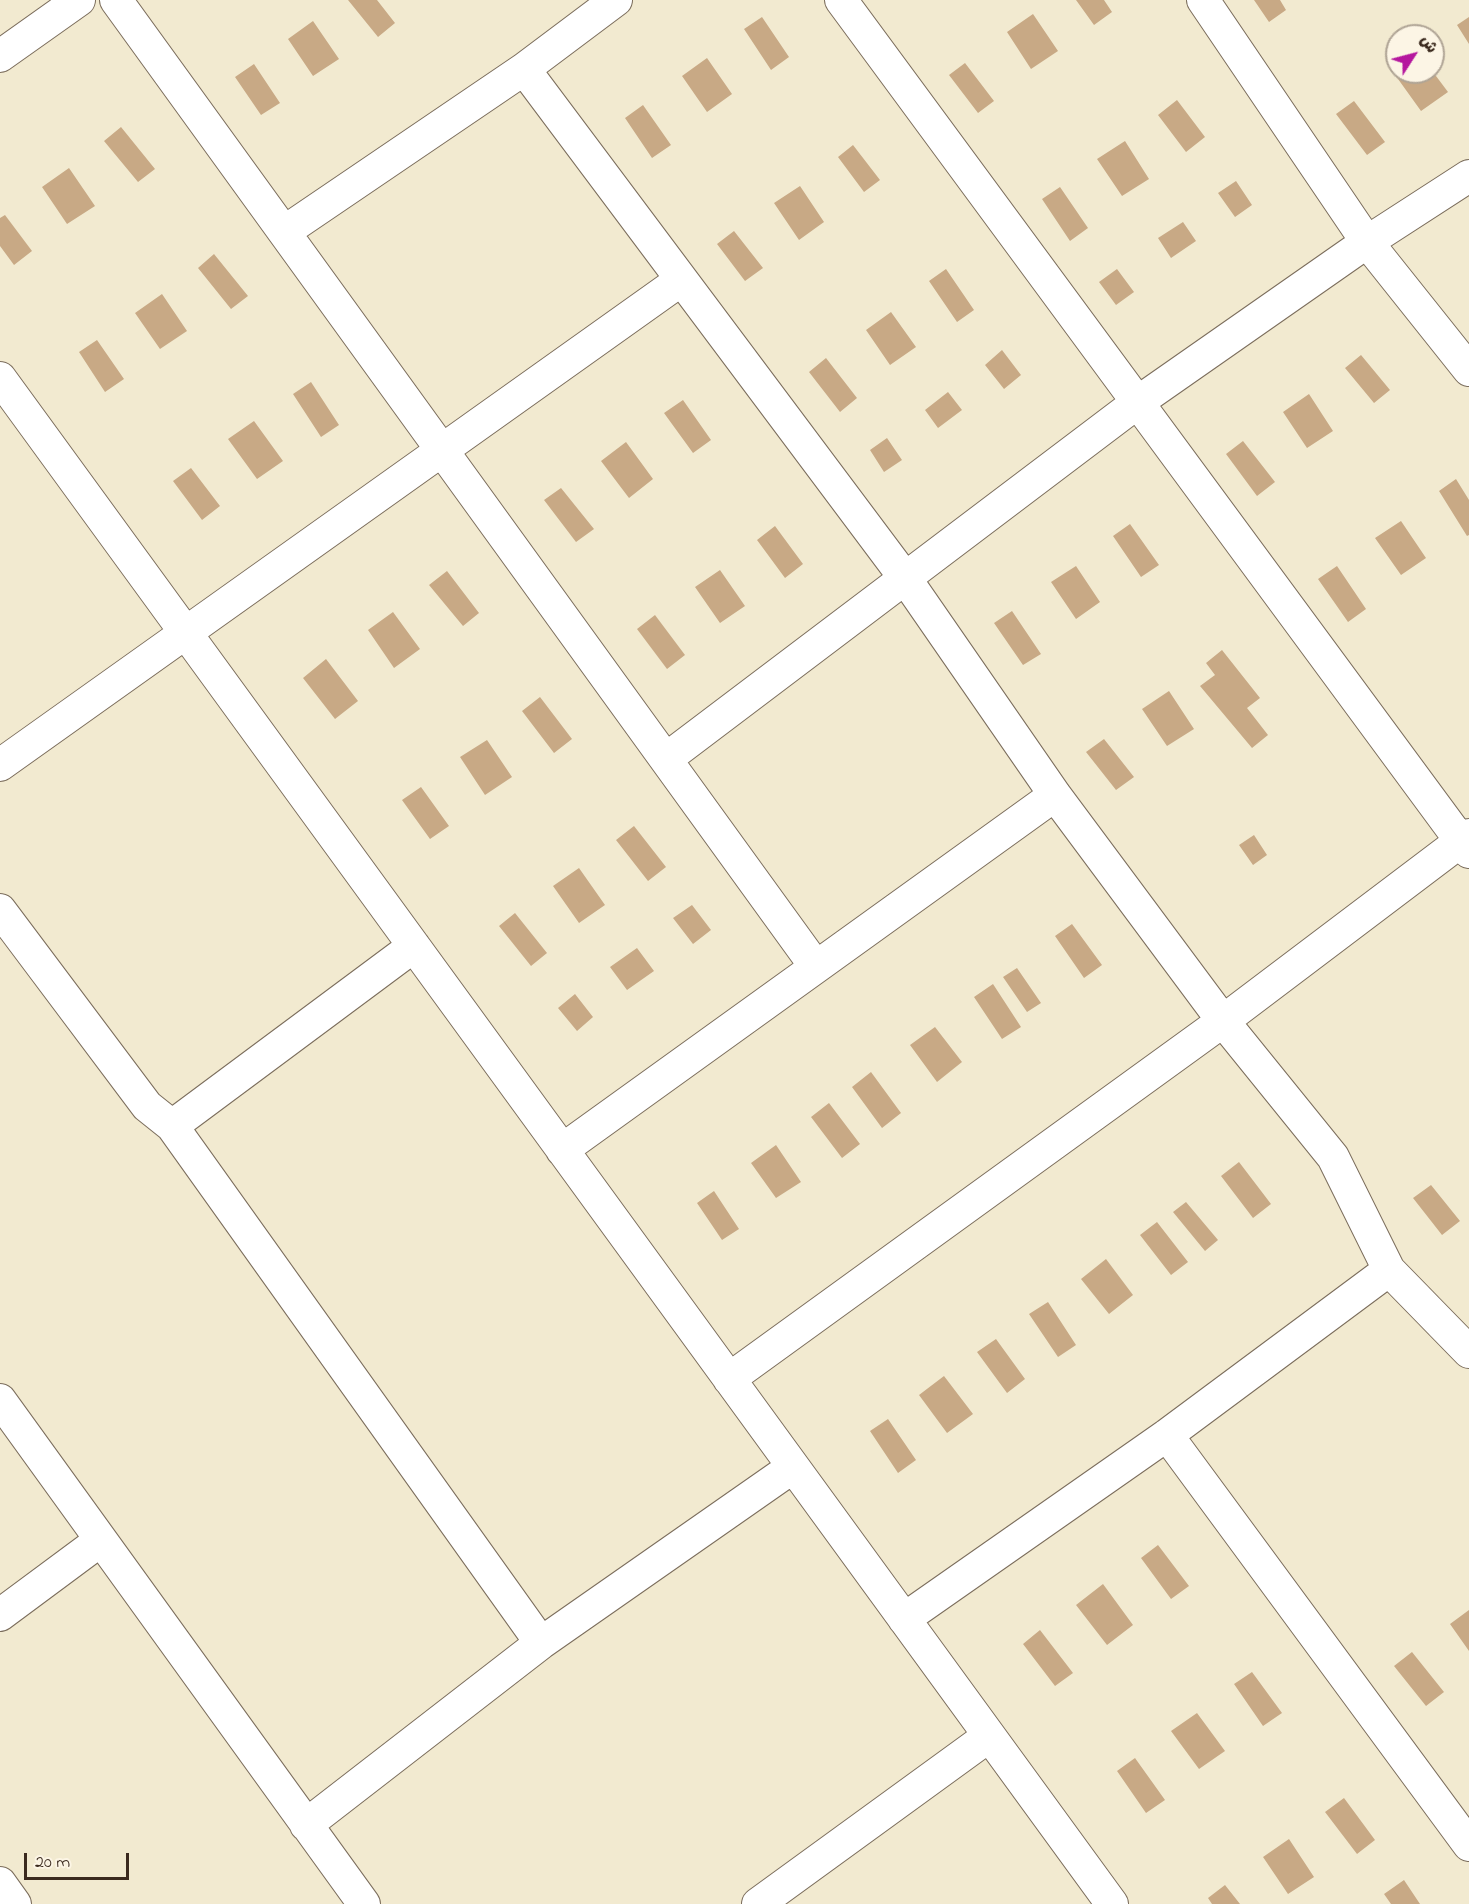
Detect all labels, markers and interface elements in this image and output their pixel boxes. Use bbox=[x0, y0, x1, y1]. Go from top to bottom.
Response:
north arrow bbox=[1385, 24, 1445, 84]
text: ش bbox=[1413, 30, 1443, 59]
scale bar bbox=[27, 1841, 132, 1879]
text: 20 m bbox=[35, 1850, 70, 1876]

